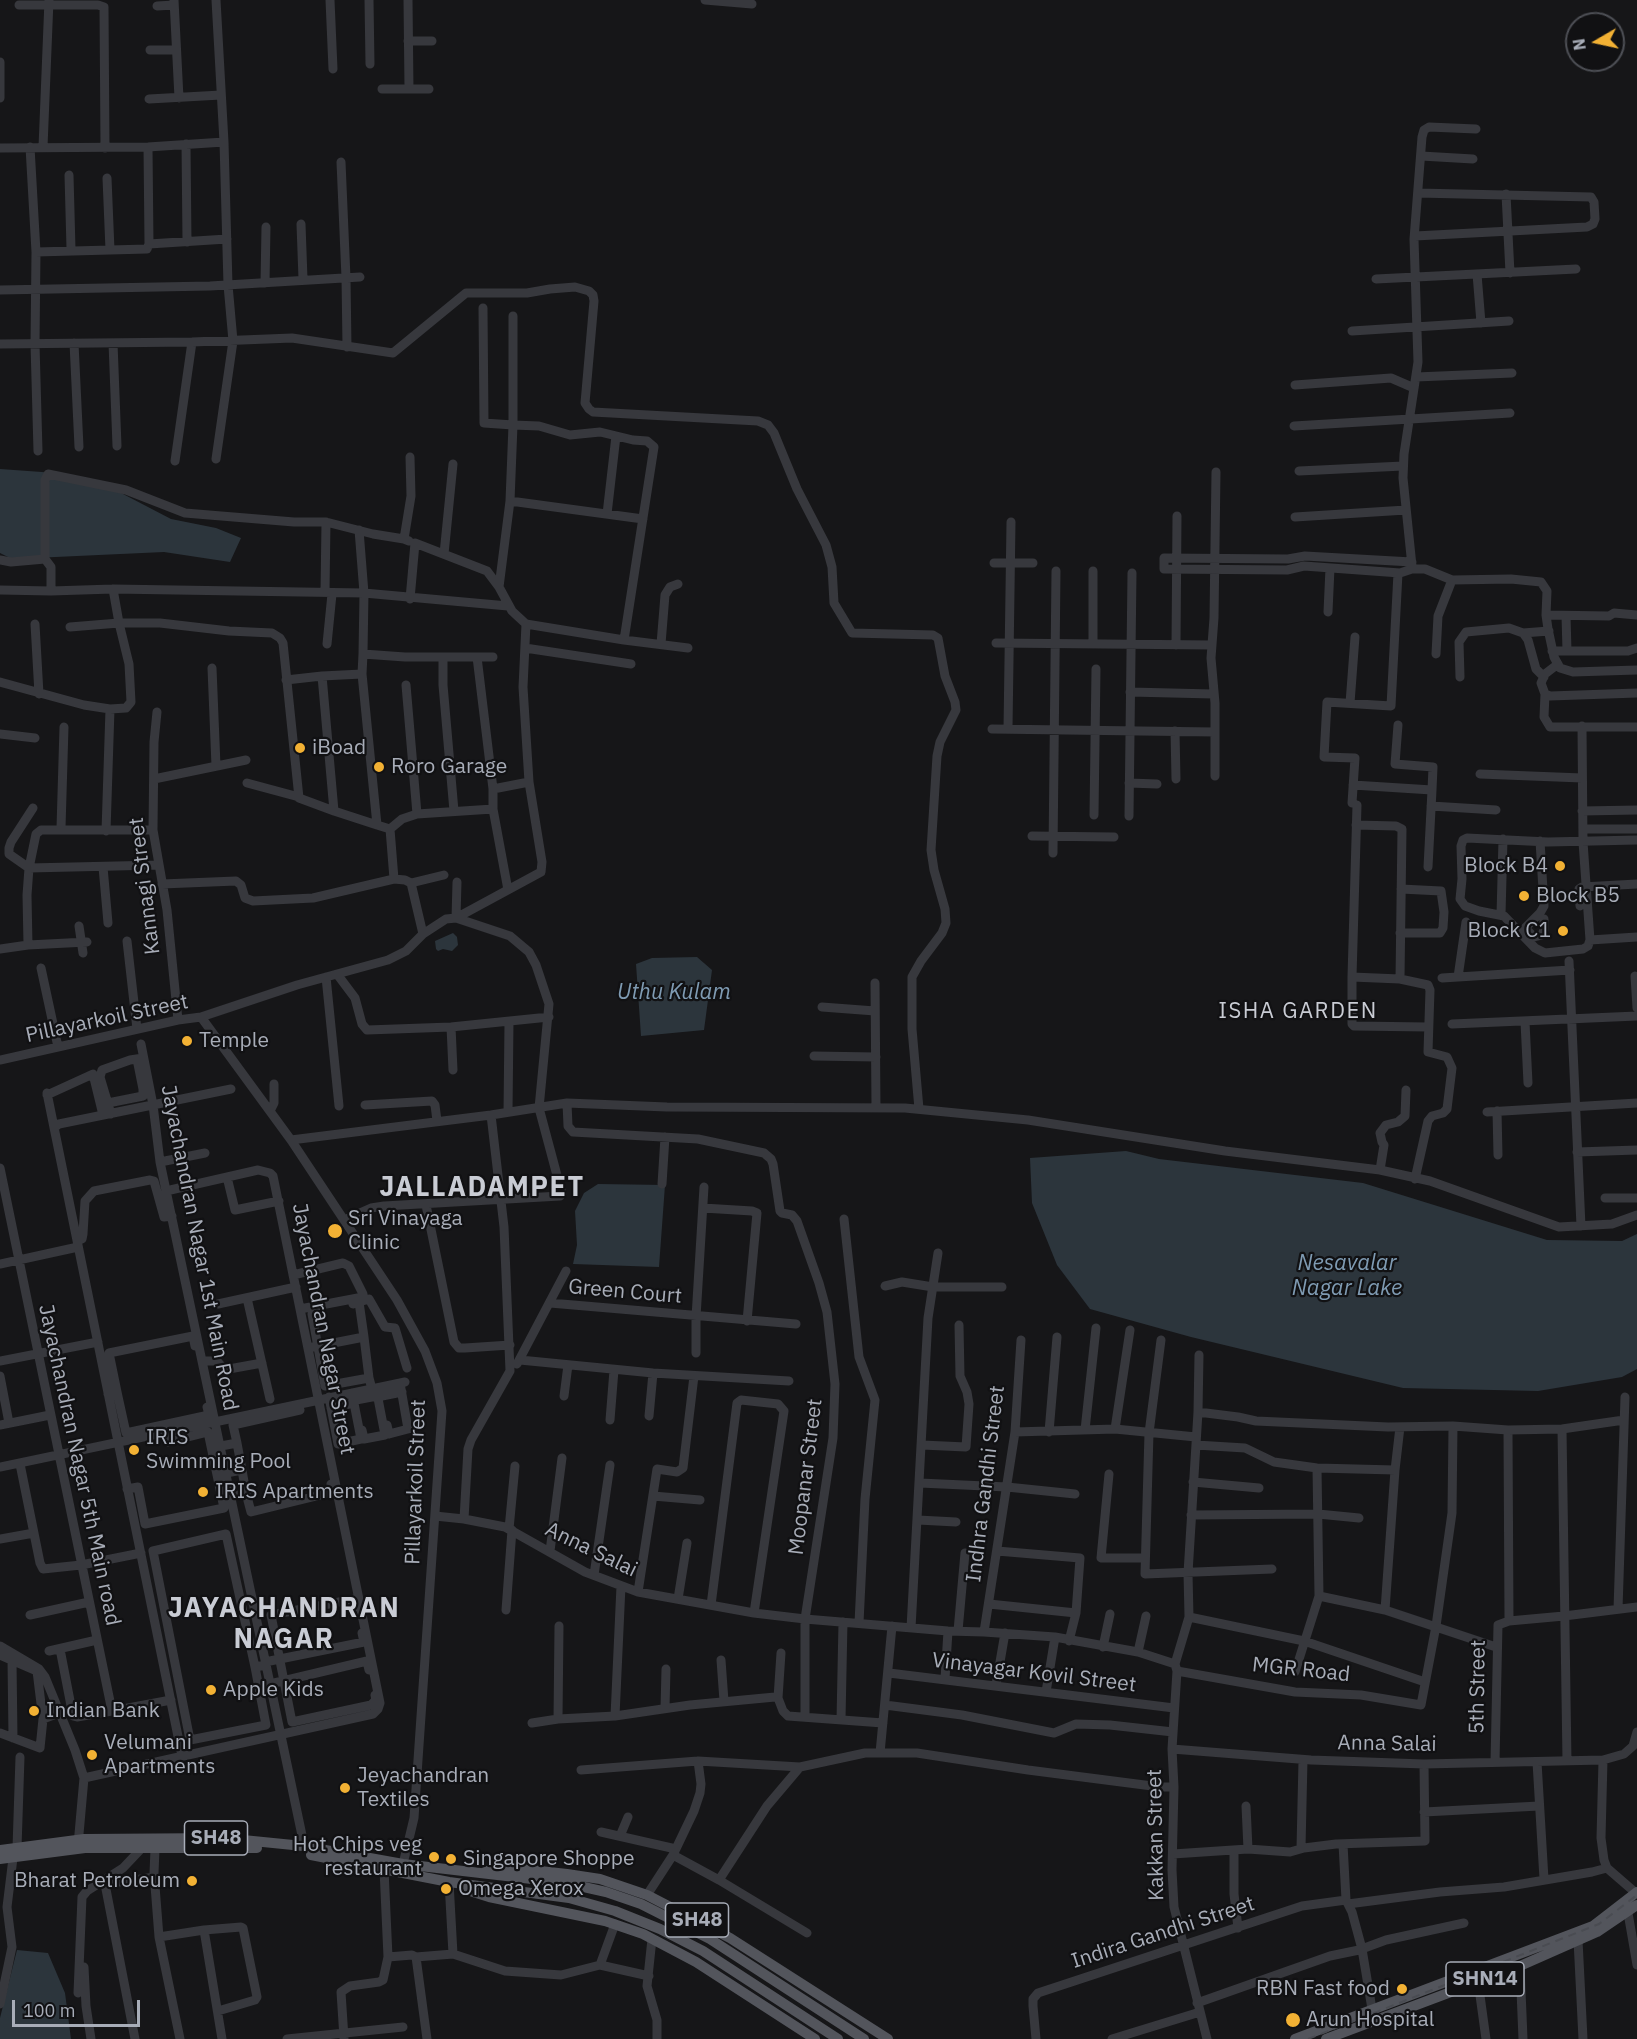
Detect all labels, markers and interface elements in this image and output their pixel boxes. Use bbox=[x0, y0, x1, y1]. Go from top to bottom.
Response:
north arrow bbox=[1565, 12, 1625, 72]
text: N bbox=[1568, 37, 1590, 52]
place label: iBoad bbox=[312, 735, 366, 761]
marker: iBoad bbox=[293, 741, 307, 755]
place label: Roro Garage bbox=[391, 754, 507, 780]
marker: Roro Garage bbox=[372, 760, 386, 774]
street label: Kannagi Street bbox=[124, 816, 166, 956]
place label: Block B4 bbox=[1464, 853, 1548, 879]
marker: Block B4 bbox=[1553, 859, 1567, 873]
place label: Block B5 bbox=[1536, 883, 1620, 909]
marker: Block B5 bbox=[1517, 889, 1531, 903]
place label: Block C1 bbox=[1468, 918, 1551, 944]
marker: Block C1 bbox=[1556, 924, 1570, 938]
water label: Uthu Kulam bbox=[617, 980, 731, 1006]
street label: Pillayarkoil Street bbox=[23, 989, 191, 1049]
district label: ISHA GARDEN bbox=[1218, 999, 1378, 1025]
place label: Temple bbox=[199, 1028, 269, 1054]
marker: Temple bbox=[180, 1034, 194, 1048]
street label: Jayachandran Nagar 1st Main Road bbox=[155, 1083, 243, 1413]
district label: JALLADAMPET bbox=[379, 1172, 585, 1204]
street label: Jayachandran Nagar Street bbox=[286, 1201, 360, 1457]
place label: Sri Vinayaga Clinic bbox=[348, 1206, 463, 1256]
marker: Sri Vinayaga Clinic bbox=[326, 1222, 344, 1240]
water label: Nesavalar Nagar Lake bbox=[1292, 1251, 1402, 1302]
street label: Green Court bbox=[567, 1274, 683, 1310]
street label: Jayachandran Nagar 5th Main road bbox=[33, 1302, 125, 1628]
street label: Indhra Gandhi Street bbox=[961, 1384, 1011, 1584]
street label: Moopanar Street bbox=[784, 1397, 828, 1557]
street label: Pillayarkoil Street bbox=[401, 1399, 431, 1565]
place label: IRIS Swimming Pool bbox=[146, 1425, 291, 1475]
marker: IRIS Swimming Pool bbox=[127, 1443, 141, 1457]
place label: IRIS Apartments bbox=[215, 1479, 374, 1505]
marker: IRIS Apartments bbox=[196, 1485, 210, 1499]
street label: Anna Salai bbox=[541, 1517, 641, 1583]
district label: JAYACHANDRAN NAGAR bbox=[168, 1593, 400, 1656]
street label: 5th Street bbox=[1465, 1640, 1491, 1734]
street label: Vinayagar Kovil Street bbox=[930, 1648, 1138, 1698]
street label: MGR Road bbox=[1251, 1652, 1351, 1688]
place label: Apple Kids bbox=[223, 1677, 324, 1703]
marker: Apple Kids bbox=[204, 1683, 218, 1697]
place label: Indian Bank bbox=[46, 1698, 160, 1724]
marker: Indian Bank bbox=[27, 1704, 41, 1718]
place label: Velumani Apartments bbox=[104, 1730, 215, 1780]
street label: Anna Salai bbox=[1337, 1731, 1437, 1757]
marker: Velumani Apartments bbox=[85, 1748, 99, 1762]
place label: Jeyachandran Textiles bbox=[357, 1763, 489, 1813]
street label: Kakkan Street bbox=[1142, 1769, 1170, 1901]
marker: Jeyachandran Textiles bbox=[338, 1781, 352, 1795]
road number: SH48 bbox=[184, 1821, 248, 1855]
place label: Hot Chips veg restaurant bbox=[293, 1832, 422, 1882]
place label: Singapore Shoppe bbox=[463, 1846, 634, 1872]
marker: Hot Chips veg restaurant bbox=[427, 1850, 441, 1864]
marker: Singapore Shoppe bbox=[444, 1852, 458, 1866]
place label: Bharat Petroleum bbox=[14, 1868, 180, 1894]
marker: Bharat Petroleum bbox=[185, 1874, 199, 1888]
place label: Omega Xerox bbox=[458, 1876, 584, 1902]
marker: Omega Xerox bbox=[439, 1882, 453, 1896]
street label: Indira Gandhi Street bbox=[1068, 1891, 1258, 1975]
road number: SH48 bbox=[666, 1903, 728, 1937]
road number: SHN14 bbox=[1446, 1962, 1524, 1996]
place label: RBN Fast food bbox=[1256, 1976, 1390, 2002]
marker: RBN Fast food bbox=[1395, 1982, 1409, 1996]
scale bar bbox=[15, 1988, 142, 2026]
text: 100 m bbox=[23, 1999, 75, 2022]
place label: Arun Hospital bbox=[1306, 2007, 1435, 2033]
marker: Arun Hospital bbox=[1284, 2011, 1302, 2029]

